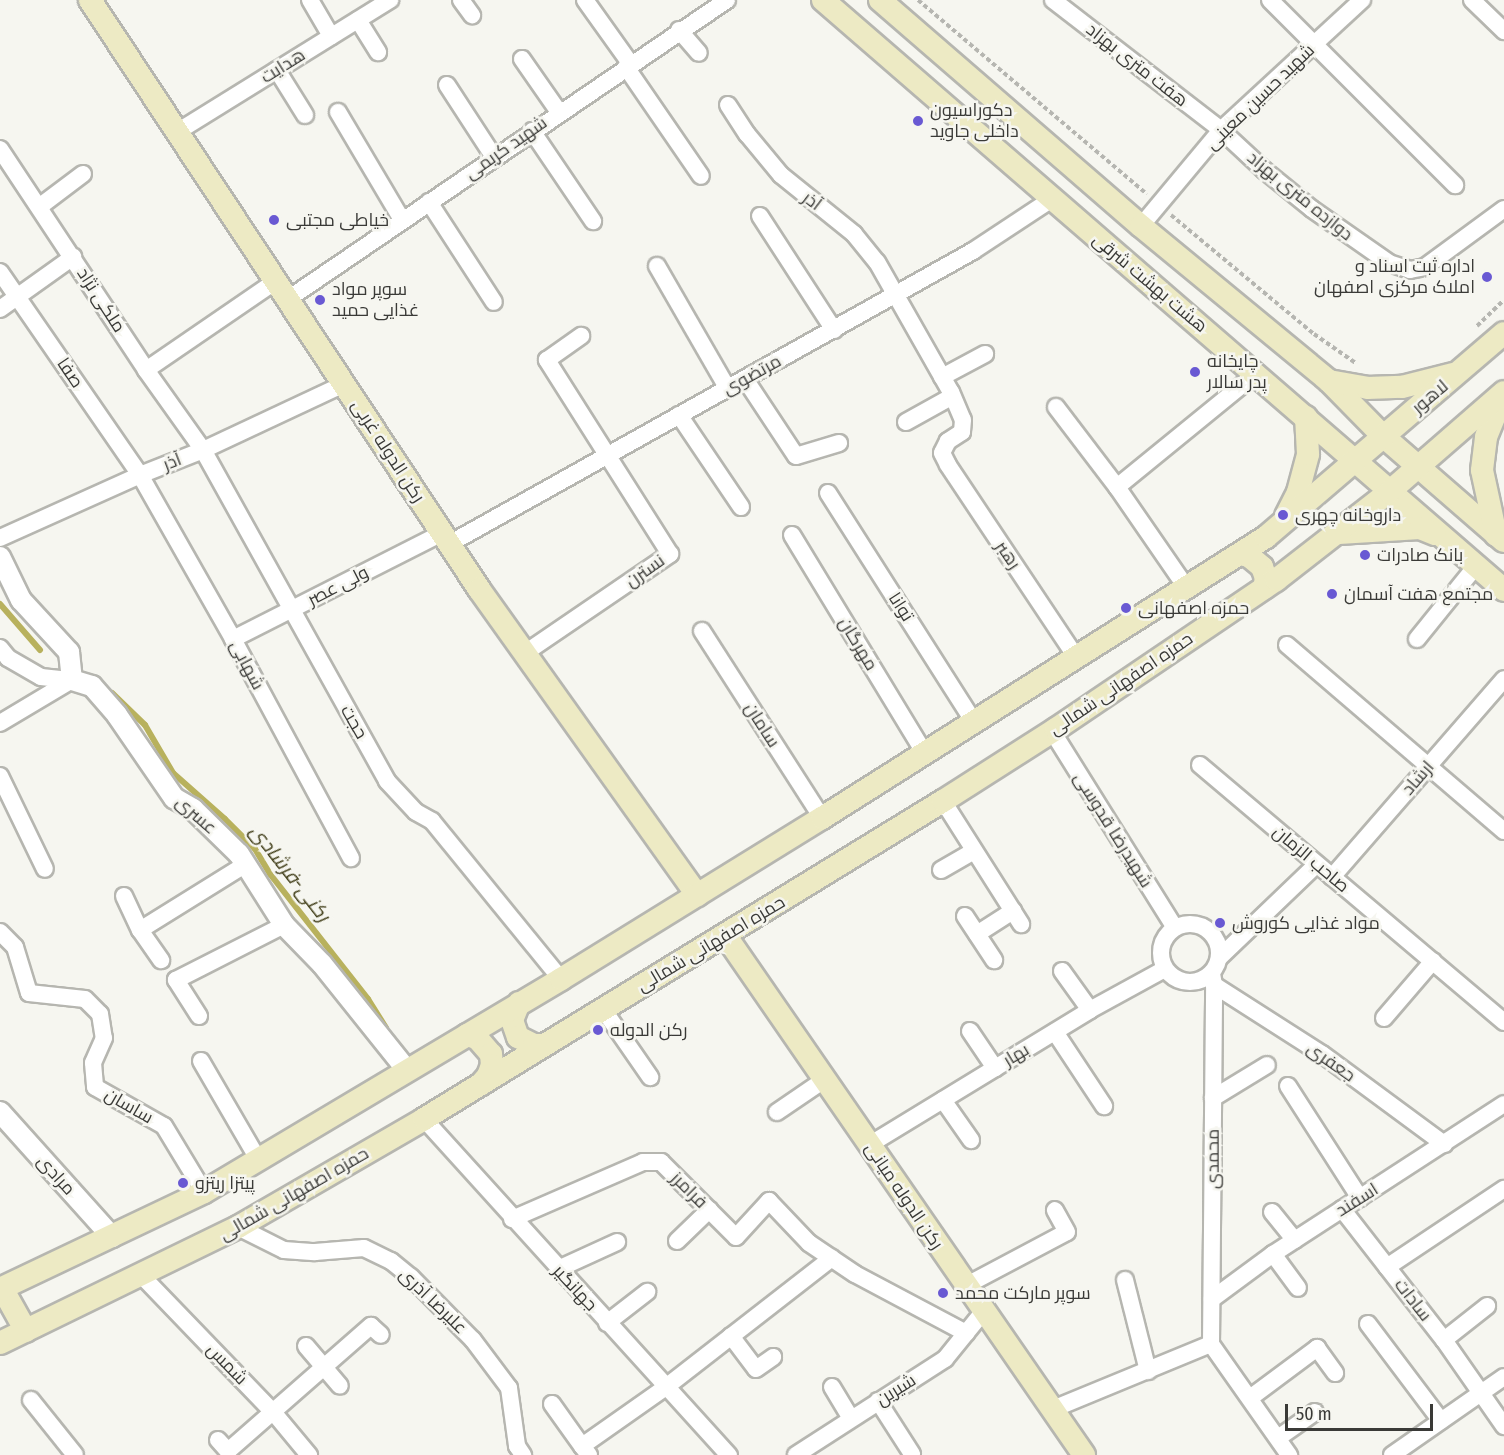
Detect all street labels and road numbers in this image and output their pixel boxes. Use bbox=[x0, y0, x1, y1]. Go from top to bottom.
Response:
street label: هفت متری بهزاد bbox=[1082, 19, 1192, 111]
street label: شهید حسین معینی bbox=[1201, 40, 1319, 154]
street label: هدایت bbox=[257, 44, 309, 88]
street label: شهید کریمی bbox=[461, 112, 551, 184]
street label: دوازده متری بهزاد bbox=[1243, 147, 1357, 245]
street label: آذر bbox=[798, 187, 826, 215]
street label: هشت بهشت شرقی bbox=[1088, 229, 1212, 337]
street label: ملکی نژاد bbox=[72, 264, 130, 336]
street label: مرتضوی bbox=[719, 350, 785, 400]
street label: صفا bbox=[52, 354, 88, 392]
street label: لاهور bbox=[1407, 376, 1453, 418]
street label: رکن الدوله غربی bbox=[347, 395, 429, 507]
street label: آذر bbox=[160, 449, 184, 475]
street label: رهبر bbox=[991, 537, 1025, 573]
street label: نسترن bbox=[621, 550, 669, 592]
street label: ولی عصر bbox=[304, 561, 372, 611]
street label: توانا bbox=[884, 588, 918, 626]
street label: مهرگان bbox=[834, 613, 882, 675]
street label: حمزه اصفهانی شمالی bbox=[1045, 628, 1197, 740]
street label: شهابی bbox=[225, 637, 269, 693]
street label: سامان bbox=[740, 699, 784, 751]
street label: حجت bbox=[336, 701, 372, 743]
street label: ارشاد bbox=[1397, 756, 1439, 800]
street label: شهیدرضا قدوسی bbox=[1069, 768, 1157, 892]
street label: عسری bbox=[171, 791, 221, 839]
street label: صاحب الزمان bbox=[1268, 821, 1354, 897]
street label: حمزه اصفهانی شمالی bbox=[633, 891, 789, 997]
street label: جعفری bbox=[1302, 1038, 1360, 1086]
street label: بهار bbox=[999, 1039, 1033, 1071]
street label: ساسان bbox=[101, 1084, 157, 1128]
street label: محمدی bbox=[1202, 1129, 1224, 1189]
street label: رکن الدوله میانی bbox=[860, 1138, 948, 1254]
street label: حمزه اصفهانی شمالی bbox=[216, 1142, 372, 1246]
street label: مرادی bbox=[32, 1150, 80, 1200]
street label: فرامرز bbox=[666, 1167, 712, 1213]
street label: اسفند bbox=[1332, 1179, 1382, 1221]
street label: جهانگیر bbox=[548, 1260, 602, 1316]
street label: علیرضا آذری bbox=[395, 1264, 471, 1338]
street label: سادات bbox=[1390, 1274, 1436, 1326]
street label: شمس bbox=[202, 1339, 252, 1389]
street label: شیرین bbox=[872, 1369, 920, 1411]

